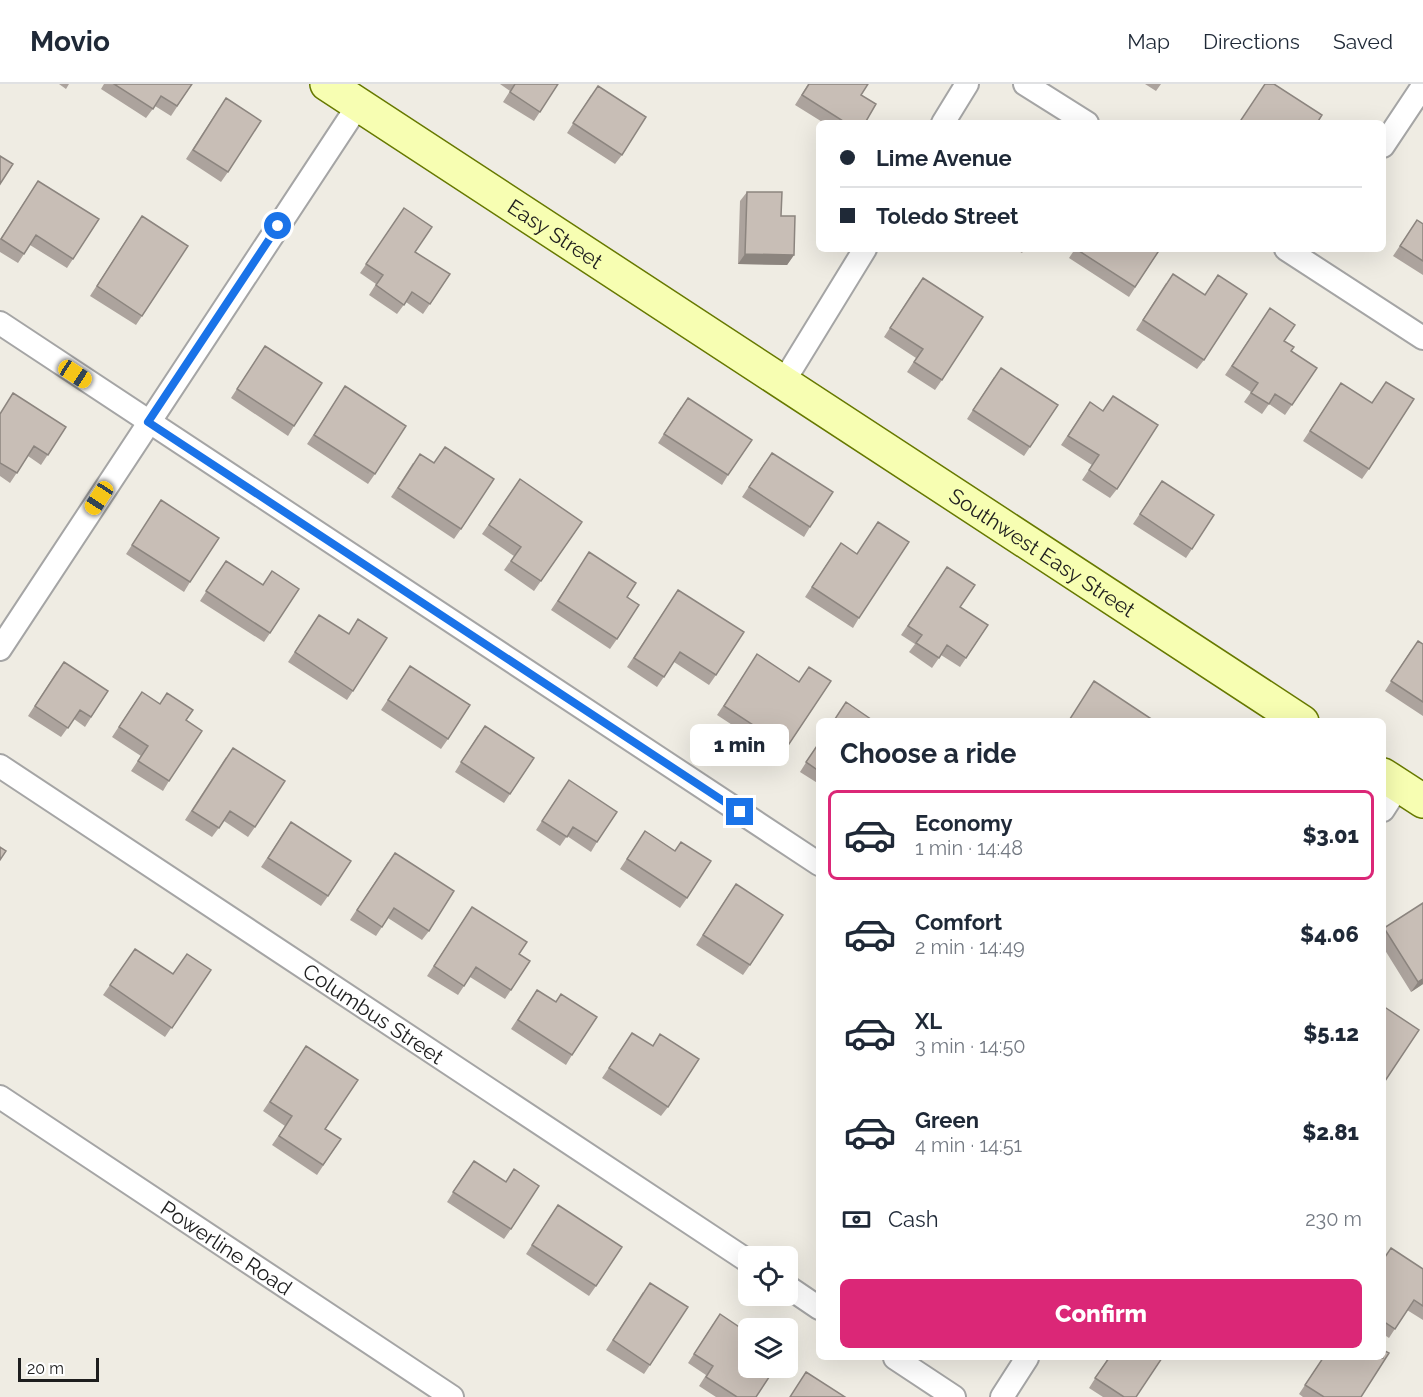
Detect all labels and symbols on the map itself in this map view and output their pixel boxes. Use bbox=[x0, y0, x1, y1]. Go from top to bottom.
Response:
street label: Easy Street bbox=[503, 193, 608, 274]
route start bbox=[264, 212, 291, 239]
car bbox=[55, 357, 95, 391]
car bbox=[82, 478, 116, 518]
street label: Southwest Easy Street bbox=[945, 482, 1140, 622]
callout: 1 min bbox=[690, 725, 789, 767]
route end bbox=[726, 798, 753, 825]
street label: Columbus Street bbox=[298, 958, 449, 1069]
street label: Powerline Road bbox=[156, 1195, 297, 1300]
scale bar bbox=[18, 1355, 99, 1382]

